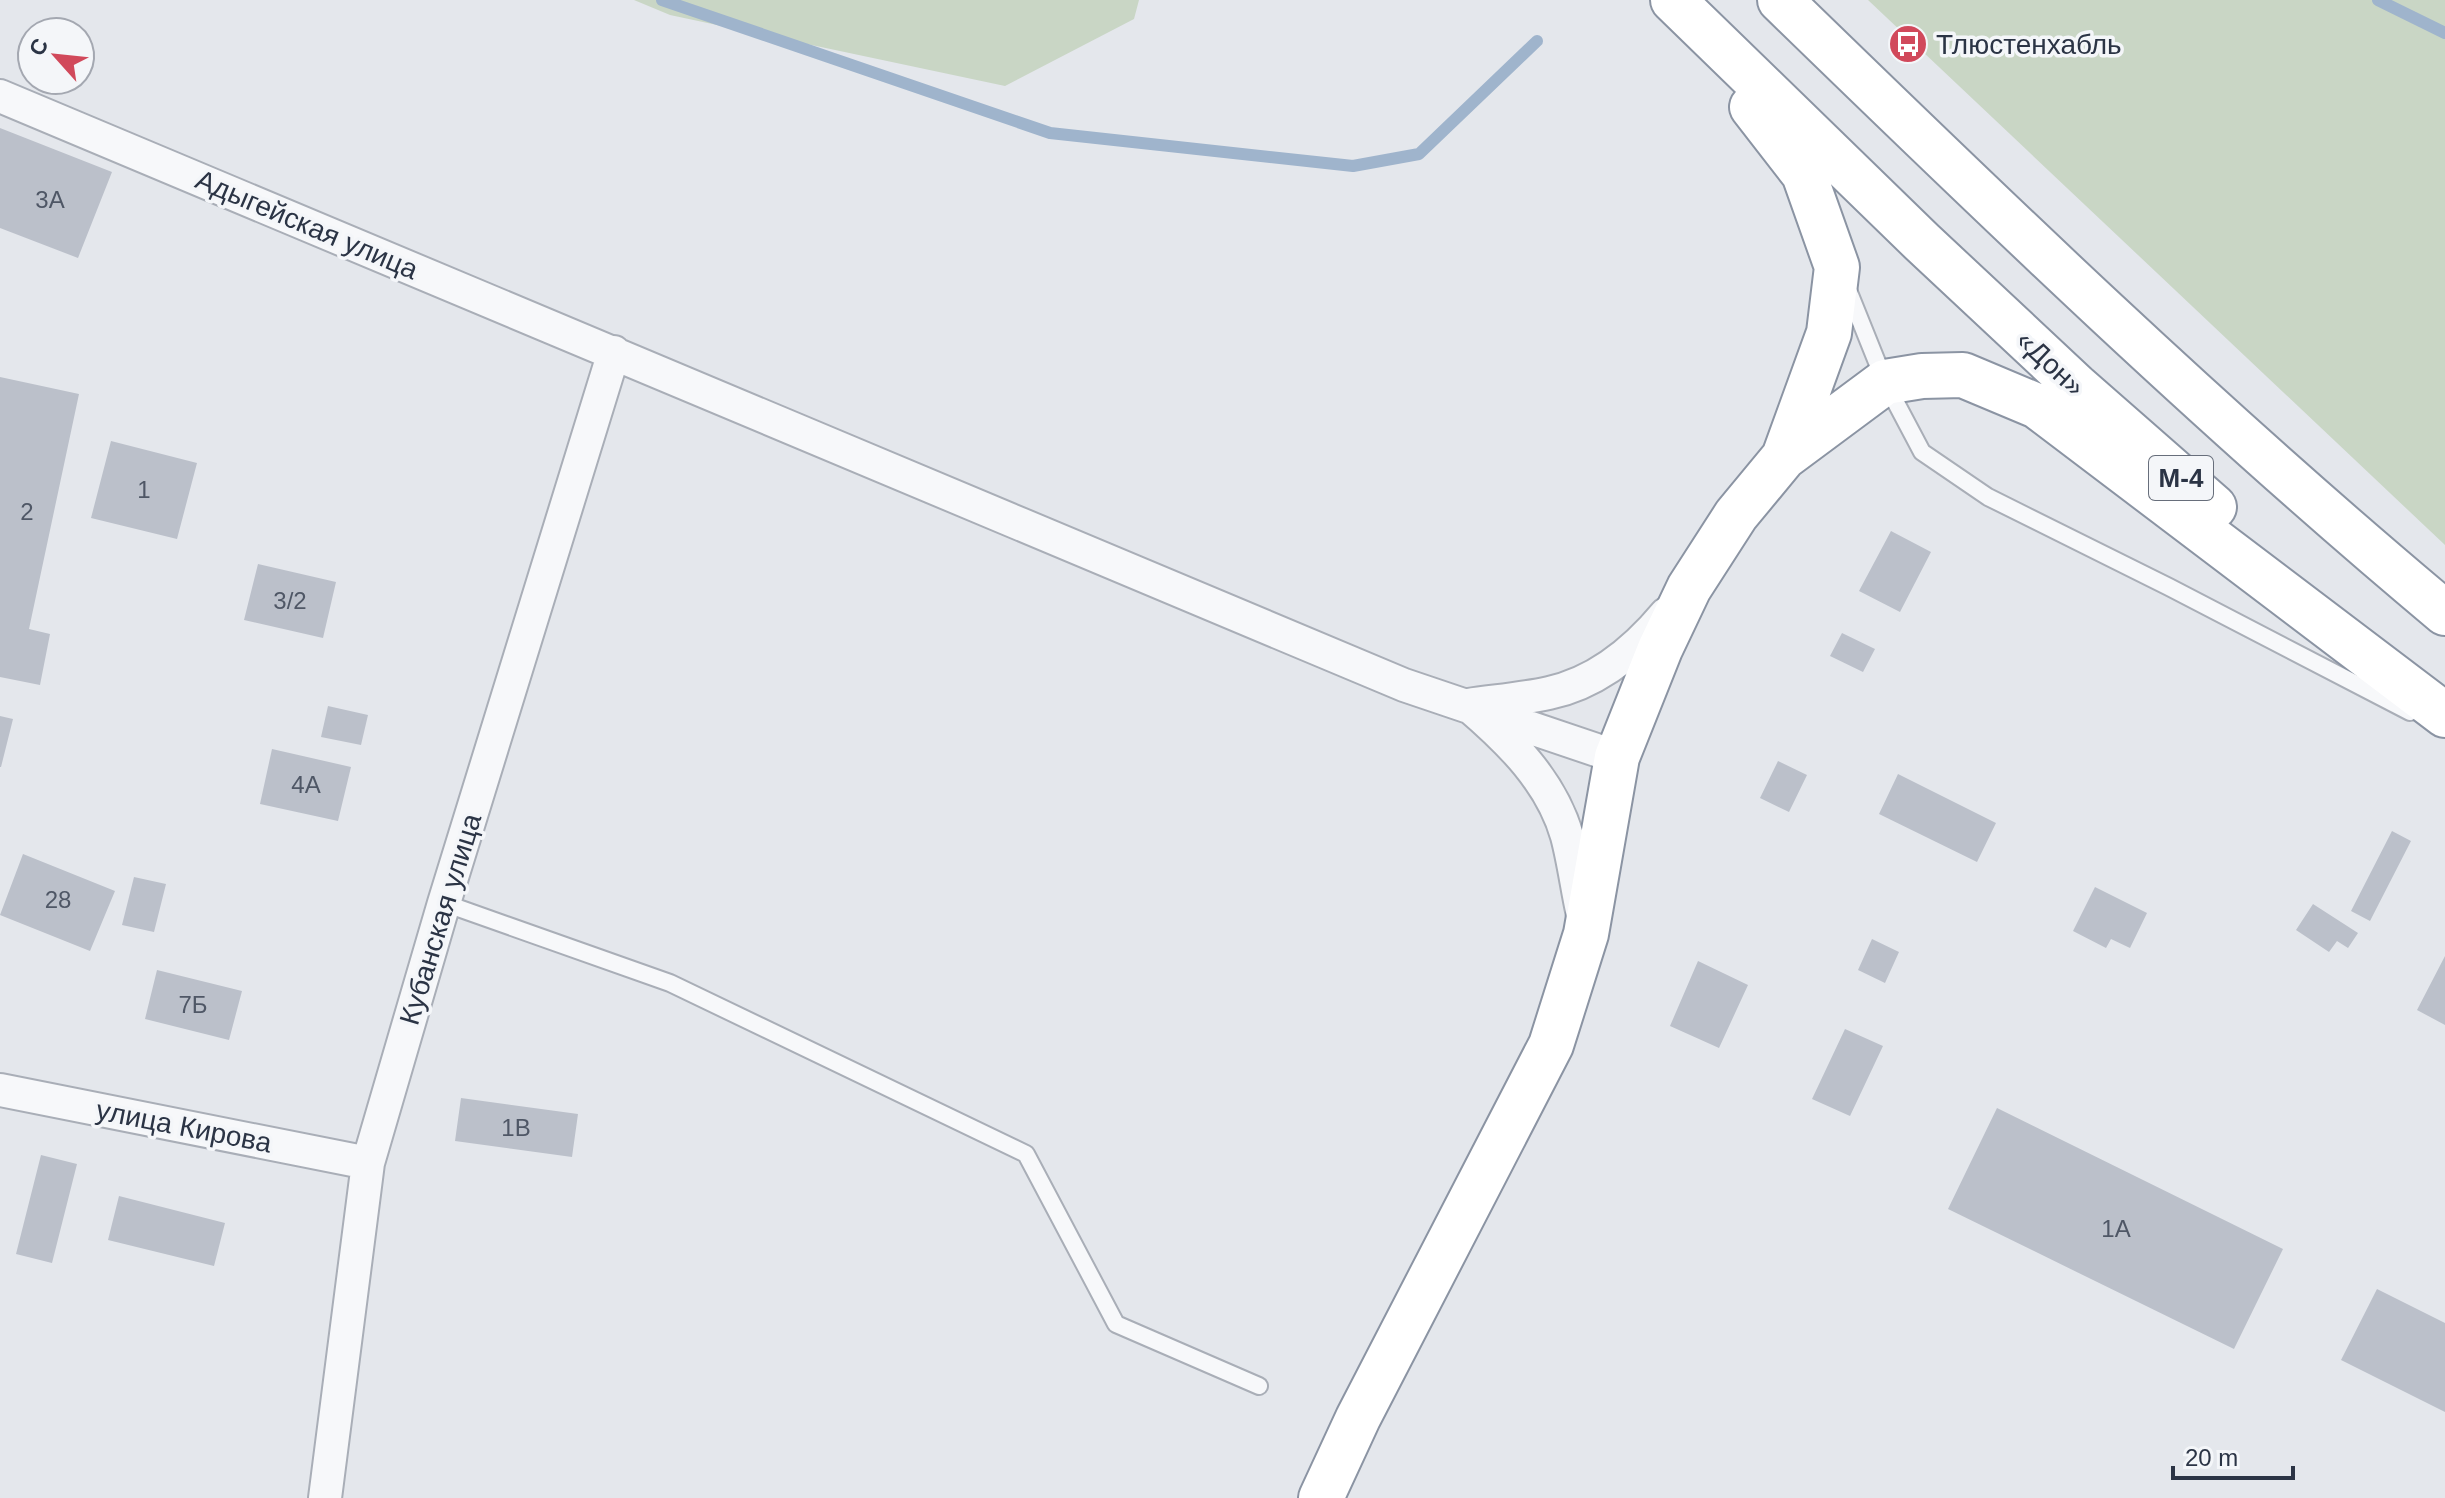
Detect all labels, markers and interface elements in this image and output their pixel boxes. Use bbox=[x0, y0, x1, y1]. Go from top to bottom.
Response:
north arrow bbox=[16, 16, 96, 96]
bus stop icon: Тлюстенхабль bbox=[1887, 23, 1929, 65]
place label: Тлюстенхабль bbox=[1936, 29, 2122, 60]
text: С bbox=[24, 34, 53, 60]
street label: Адыгейская улица bbox=[191, 164, 423, 285]
house number: 3А bbox=[35, 186, 65, 213]
street label: «Дон» bbox=[2010, 324, 2091, 402]
road number: М-4 bbox=[2149, 456, 2213, 500]
house number: 1 bbox=[137, 476, 151, 503]
house number: 2 bbox=[20, 498, 34, 525]
house number: 3/2 bbox=[273, 587, 307, 614]
house number: 4А bbox=[291, 771, 321, 798]
street label: Кубанская улица bbox=[394, 809, 488, 1029]
house number: 28 bbox=[45, 886, 71, 913]
house number: 7Б bbox=[178, 991, 208, 1018]
street label: улица Кирова bbox=[94, 1094, 275, 1159]
house number: 1В bbox=[501, 1114, 531, 1141]
house number: 1А bbox=[2101, 1215, 2131, 1242]
scale bar bbox=[2173, 1430, 2293, 1480]
text: 20 m bbox=[2185, 1444, 2238, 1471]

